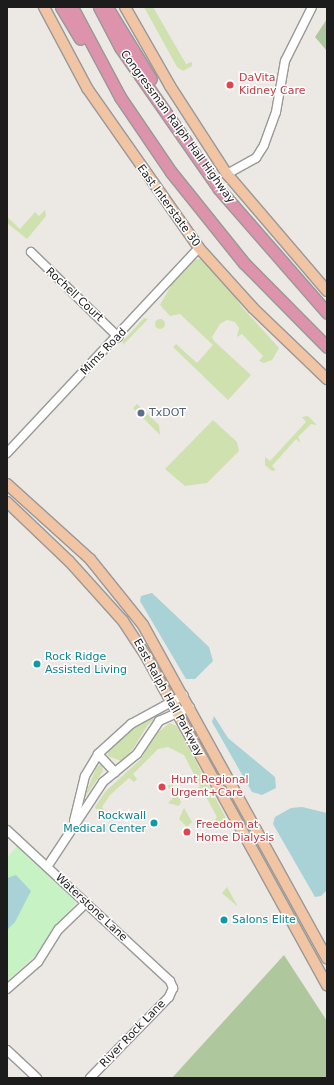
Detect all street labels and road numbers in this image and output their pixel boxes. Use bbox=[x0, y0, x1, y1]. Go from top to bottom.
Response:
street label: Congressman Ralph Hall Highway bbox=[117, 48, 237, 206]
street label: East Interstate 30 bbox=[134, 162, 202, 250]
street label: Rochell Court bbox=[43, 265, 105, 325]
street label: Mims Road bbox=[78, 326, 130, 378]
street label: East Ralph Hall Parkway bbox=[130, 637, 206, 759]
street label: Waterstone Lane bbox=[52, 871, 130, 945]
street label: River Rock Lane bbox=[98, 998, 168, 1070]

